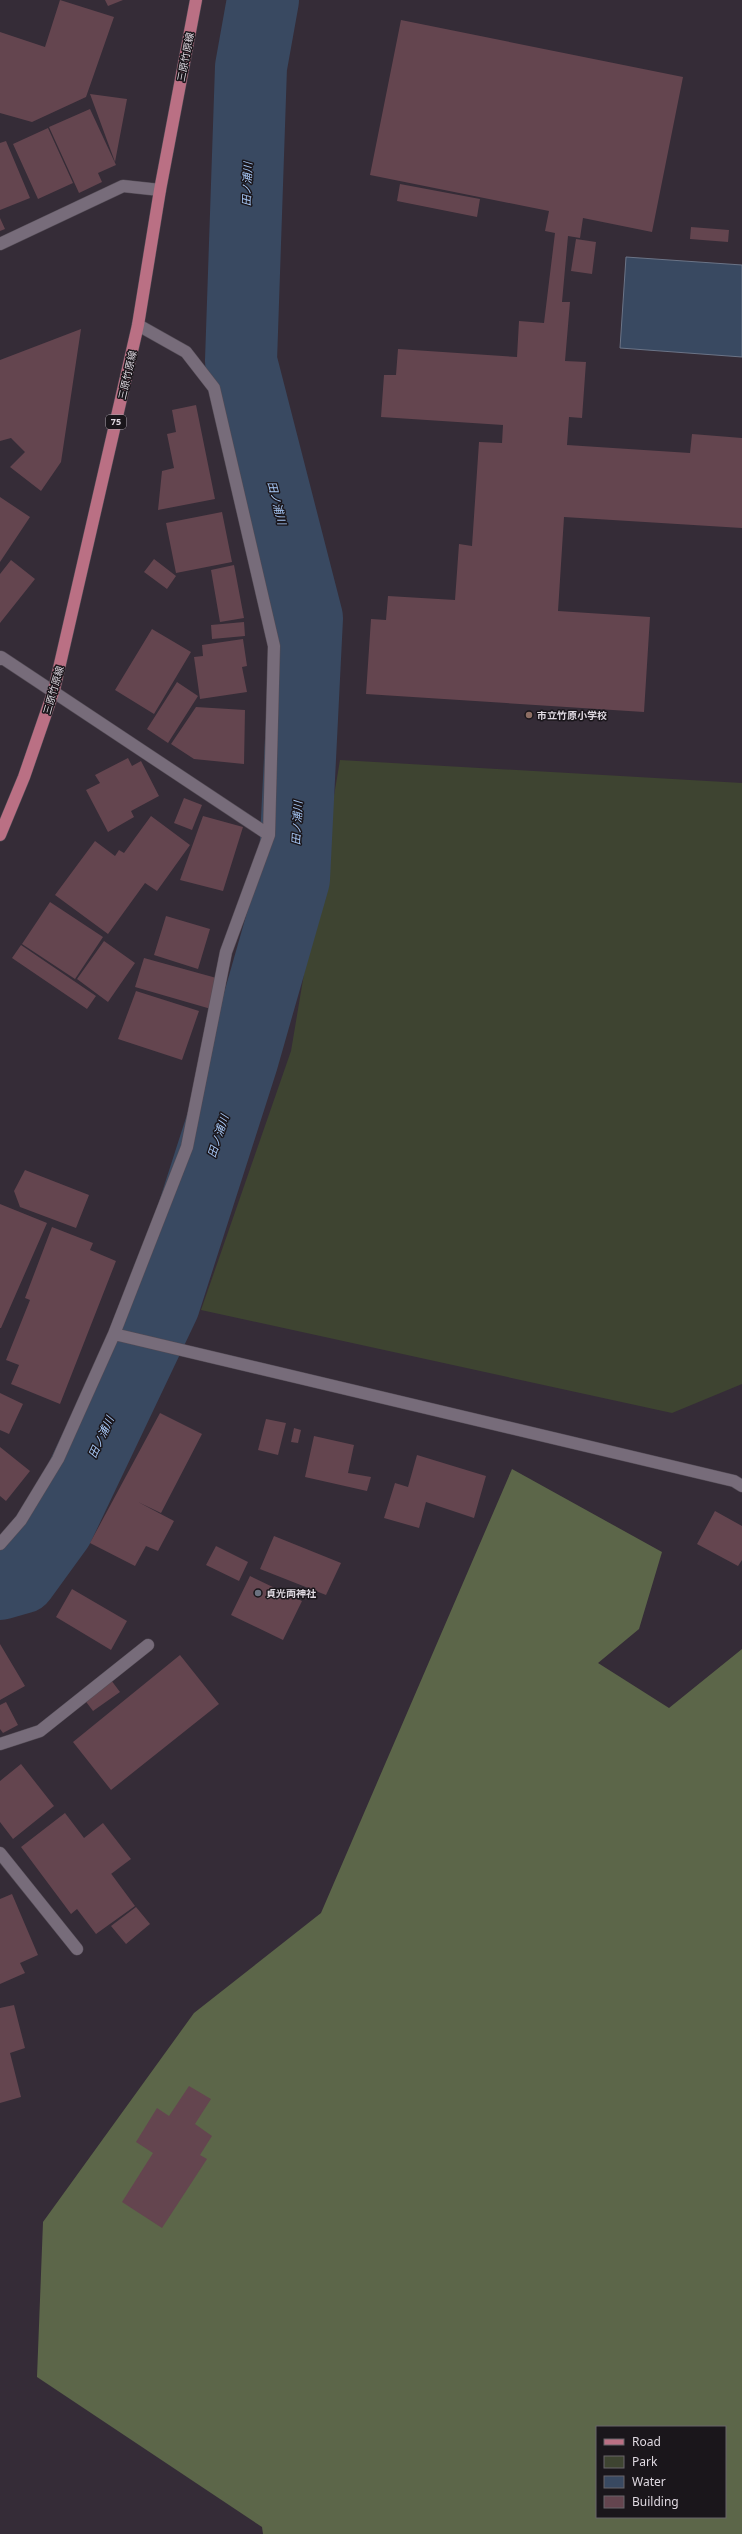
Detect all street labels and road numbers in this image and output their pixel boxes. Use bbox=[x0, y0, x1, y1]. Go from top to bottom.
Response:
street label: 三原竹原線 bbox=[173, 31, 197, 83]
street label: 三原竹原線 bbox=[115, 349, 139, 401]
road number: 75 bbox=[106, 415, 126, 429]
street label: 三原竹原線 bbox=[39, 664, 67, 716]

